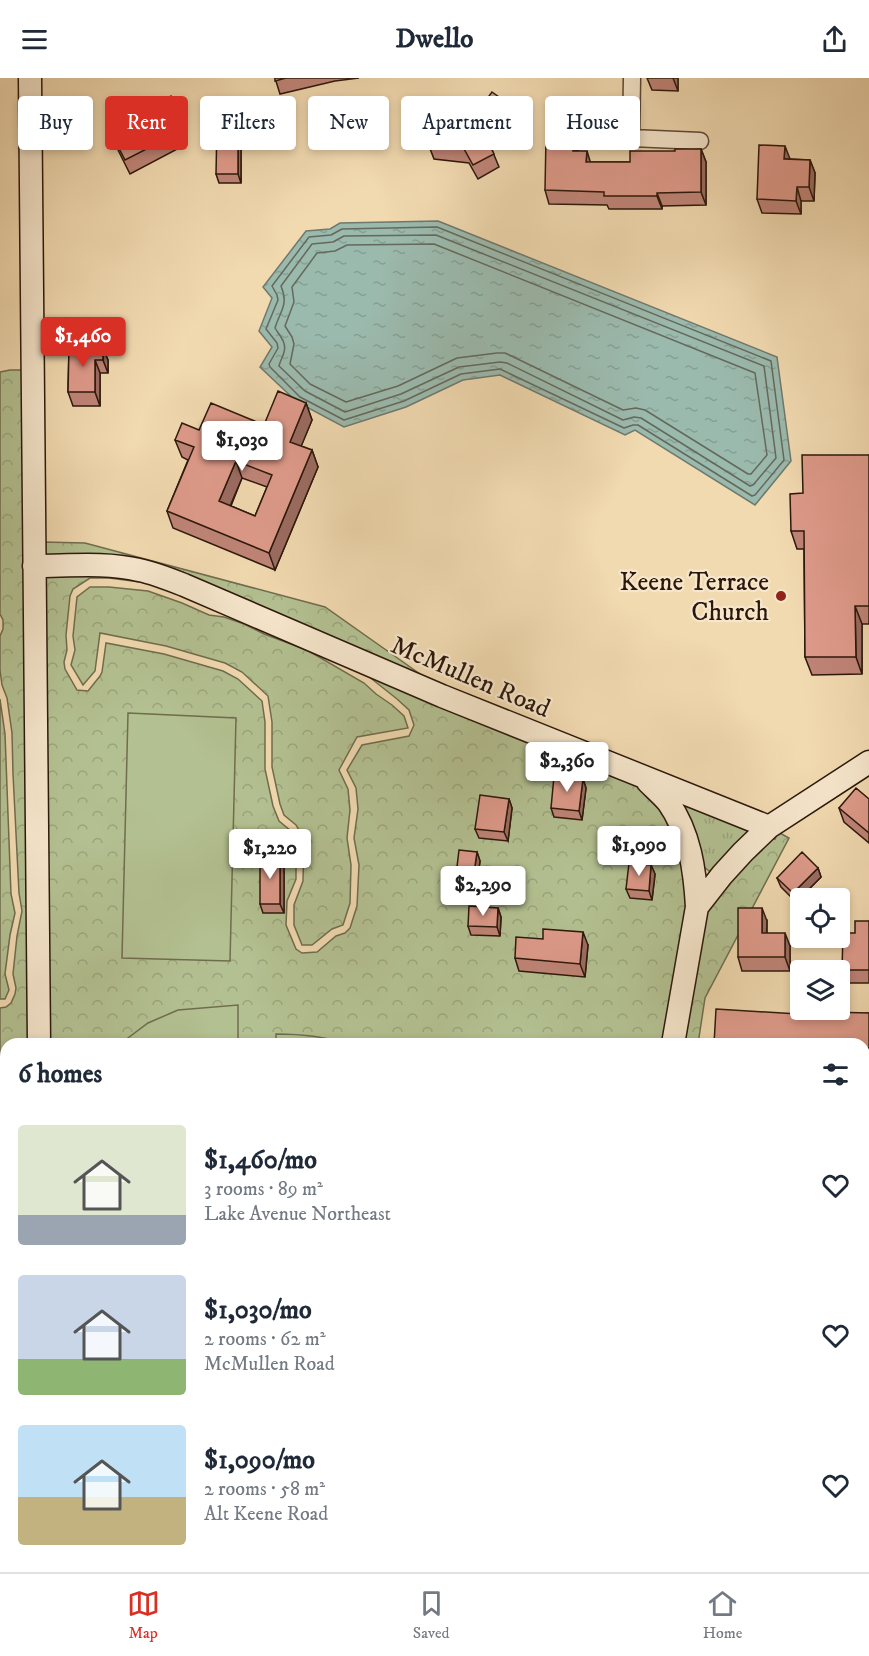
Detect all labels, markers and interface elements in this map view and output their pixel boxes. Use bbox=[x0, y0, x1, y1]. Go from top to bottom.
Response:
text: Dwello bbox=[396, 22, 473, 56]
icon: menu bbox=[18, 23, 51, 56]
icon: share bbox=[818, 23, 851, 56]
chip: Buy bbox=[18, 96, 93, 150]
chip: Rent bbox=[105, 96, 188, 150]
chip: Filters bbox=[200, 96, 296, 150]
chip: New bbox=[308, 96, 389, 150]
chip: Apartment bbox=[401, 96, 533, 150]
chip: House bbox=[545, 96, 640, 150]
pin: $1,460 bbox=[34, 317, 132, 368]
text: $1,460 bbox=[55, 324, 111, 349]
pin: $1,030 bbox=[193, 421, 291, 472]
text: $1,030 bbox=[216, 428, 268, 453]
place label: Keene Terrace Church bbox=[619, 566, 769, 629]
marker: Keene Terrace Church bbox=[774, 589, 788, 603]
street label: McMullen Road bbox=[386, 629, 555, 726]
pin: $2,360 bbox=[518, 742, 616, 793]
text: $2,360 bbox=[540, 749, 594, 774]
pin: $1,090 bbox=[590, 826, 688, 877]
pin: $1,220 bbox=[221, 829, 319, 880]
text: $1,090 bbox=[611, 833, 667, 858]
text: $1,220 bbox=[243, 836, 297, 861]
pin: $2,290 bbox=[434, 866, 532, 917]
text: $2,290 bbox=[455, 873, 511, 898]
map controls bbox=[790, 888, 850, 1020]
button: locate bbox=[790, 888, 850, 948]
button: layers bbox=[790, 960, 850, 1020]
text: 6 homes bbox=[18, 1058, 102, 1091]
icon: filters bbox=[819, 1058, 852, 1091]
text: $1,460/mo bbox=[204, 1144, 317, 1177]
icon: home bbox=[66, 1149, 138, 1221]
icon: heart bbox=[819, 1169, 852, 1202]
text: 3 rooms · 89 m² bbox=[204, 1177, 323, 1202]
text: Lake Avenue Northeast bbox=[204, 1202, 391, 1227]
text: $1,030/mo bbox=[204, 1294, 312, 1327]
icon: home bbox=[66, 1299, 138, 1371]
icon: heart bbox=[819, 1319, 852, 1352]
text: 2 rooms · 62 m² bbox=[204, 1327, 326, 1352]
text: McMullen Road bbox=[204, 1352, 335, 1377]
text: $1,090/mo bbox=[204, 1444, 315, 1477]
icon: home bbox=[66, 1449, 138, 1521]
icon: heart bbox=[819, 1469, 852, 1502]
text: 2 rooms · 58 m² bbox=[204, 1477, 325, 1502]
text: Alt Keene Road bbox=[204, 1502, 328, 1527]
tab: Map bbox=[127, 1587, 160, 1643]
tab: Saved bbox=[413, 1587, 450, 1643]
tab: Home bbox=[703, 1587, 742, 1643]

